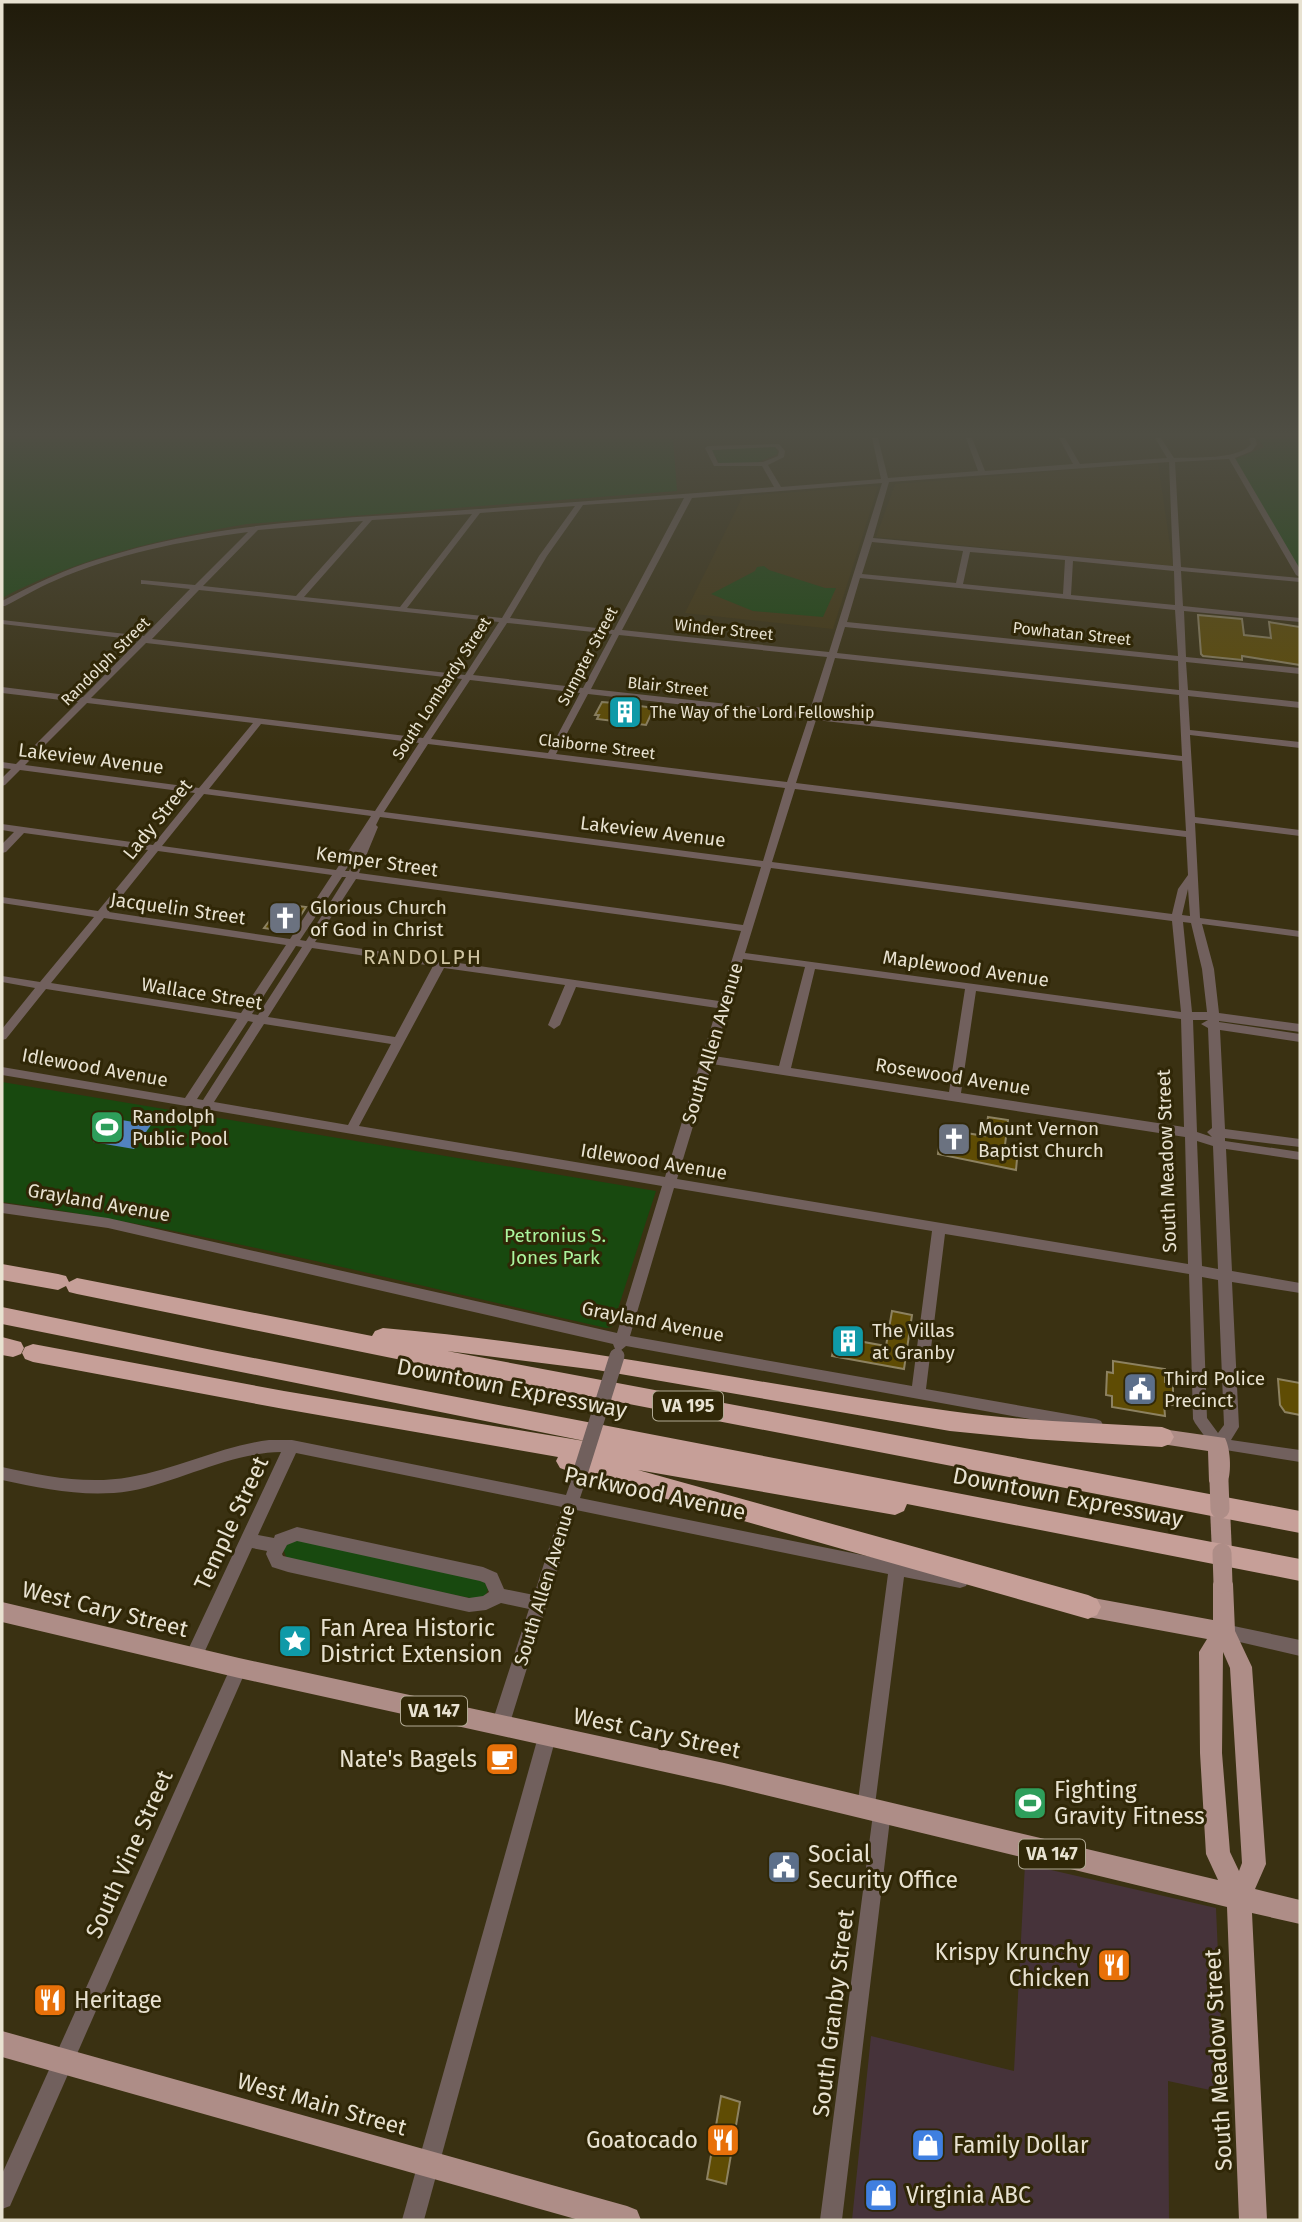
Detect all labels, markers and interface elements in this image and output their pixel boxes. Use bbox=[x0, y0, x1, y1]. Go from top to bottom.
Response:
street label: Sumpter Street bbox=[553, 603, 622, 709]
street label: Randolph Street bbox=[57, 613, 154, 710]
street label: South Lombardy Street bbox=[388, 613, 495, 763]
street label: Winder Street bbox=[674, 615, 774, 644]
street label: Powhatan Street bbox=[1012, 618, 1132, 649]
street label: Blair Street bbox=[626, 673, 710, 700]
building icon: The Way of the Lord Fellowship bbox=[606, 693, 644, 731]
place label: The Way of the Lord Fellowship bbox=[650, 703, 874, 722]
street label: Claiborne Street bbox=[538, 730, 657, 763]
street label: Lakeview Avenue bbox=[17, 738, 165, 779]
street label: Lady Street bbox=[118, 774, 197, 864]
street label: Lakeview Avenue bbox=[579, 811, 727, 852]
street label: Kemper Street bbox=[314, 842, 440, 881]
street label: Jacquelin Street bbox=[109, 888, 247, 929]
place label: Glorious Church of God in Christ bbox=[310, 896, 447, 941]
church icon: Glorious Church of God in Christ bbox=[266, 899, 304, 937]
district label: RANDOLPH bbox=[363, 944, 483, 970]
street label: Maplewood Avenue bbox=[881, 945, 1050, 992]
street label: South Allen Avenue bbox=[677, 960, 748, 1126]
street label: Wallace Street bbox=[140, 973, 264, 1014]
street label: Idlewood Avenue bbox=[20, 1043, 170, 1092]
street label: Rosewood Avenue bbox=[874, 1053, 1032, 1100]
street label: South Meadow Street bbox=[1152, 1069, 1181, 1253]
place label: Randolph Public Pool bbox=[132, 1105, 229, 1150]
sports icon: Randolph Public Pool bbox=[88, 1108, 126, 1146]
place label: Mount Vernon Baptist Church bbox=[978, 1117, 1104, 1162]
church icon: Mount Vernon Baptist Church bbox=[935, 1120, 973, 1158]
street label: Idlewood Avenue bbox=[579, 1139, 729, 1184]
street label: Grayland Avenue bbox=[26, 1179, 172, 1226]
park label: Petronius S. Jones Park bbox=[504, 1224, 606, 1269]
street label: Grayland Avenue bbox=[580, 1296, 726, 1347]
place label: The Villas at Granby bbox=[872, 1319, 956, 1364]
building icon: The Villas at Granby bbox=[829, 1322, 867, 1360]
street label: Downtown Expressway bbox=[394, 1352, 630, 1424]
place label: Third Police Precinct bbox=[1164, 1367, 1265, 1412]
public building icon: Third Police Precinct bbox=[1121, 1370, 1159, 1408]
road number: VA 195 bbox=[653, 1392, 723, 1420]
street label: Temple Street bbox=[188, 1451, 274, 1594]
street label: Parkwood Avenue bbox=[562, 1460, 748, 1526]
street label: Downtown Expressway bbox=[950, 1461, 1186, 1533]
street label: South Allen Avenue bbox=[509, 1502, 580, 1668]
street label: West Cary Street bbox=[19, 1575, 192, 1643]
place label: Fan Area Historic District Extension bbox=[320, 1614, 503, 1668]
place icon: Fan Area Historic District Extension bbox=[276, 1622, 314, 1660]
road number: VA 147 bbox=[401, 1696, 467, 1726]
street label: West Cary Street bbox=[571, 1702, 744, 1765]
cafe icon: Nate's Bagels bbox=[483, 1740, 521, 1778]
place label: Nate's Bagels bbox=[339, 1745, 477, 1773]
street label: South Vine Street bbox=[79, 1765, 179, 1942]
place label: Fighting Gravity Fitness bbox=[1054, 1776, 1205, 1830]
sports icon: Fighting Gravity Fitness bbox=[1011, 1784, 1049, 1822]
place label: Social Security Office bbox=[808, 1840, 958, 1894]
road number: VA 147 bbox=[1019, 1840, 1085, 1868]
public building icon: Social Security Office bbox=[765, 1848, 803, 1886]
street label: South Granby Street bbox=[806, 1907, 860, 2119]
place label: Krispy Krunchy Chicken bbox=[934, 1938, 1091, 1992]
restaurant icon: Krispy Krunchy Chicken bbox=[1095, 1946, 1133, 1984]
street label: South Meadow Street bbox=[1198, 1948, 1238, 2172]
restaurant icon: Heritage bbox=[31, 1981, 69, 2019]
place label: Heritage bbox=[74, 1986, 162, 2014]
street label: West Main Street bbox=[234, 2066, 411, 2142]
restaurant icon: Goatocado bbox=[704, 2121, 742, 2159]
place label: Goatocado bbox=[586, 2126, 698, 2154]
shop icon: Family Dollar bbox=[909, 2126, 947, 2164]
place label: Family Dollar bbox=[953, 2131, 1089, 2159]
shop icon: Virginia ABC bbox=[862, 2176, 900, 2214]
place label: Virginia ABC bbox=[906, 2181, 1031, 2209]

